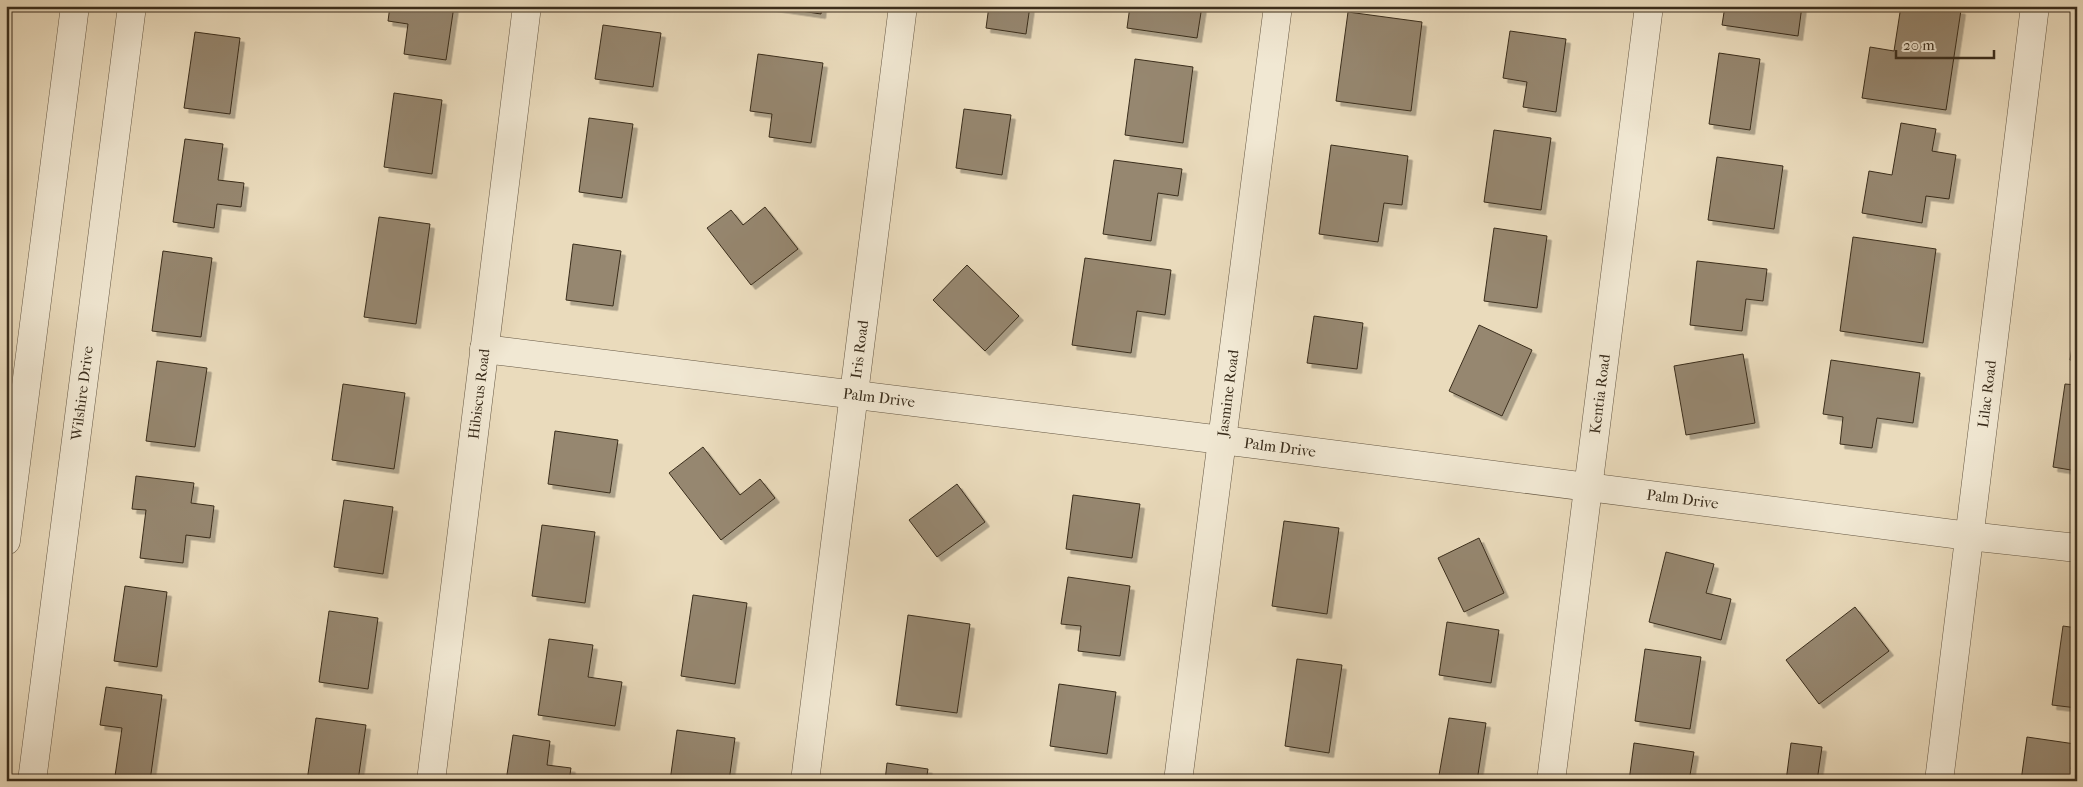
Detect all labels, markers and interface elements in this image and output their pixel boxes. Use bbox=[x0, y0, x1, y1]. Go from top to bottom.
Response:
scale bar bbox=[1896, 28, 1993, 60]
text: 20 m bbox=[1903, 36, 1935, 54]
street label: Iris Road bbox=[847, 318, 872, 380]
street label: Wilshire Drive bbox=[67, 344, 97, 443]
street label: Hibiscus Road bbox=[464, 347, 494, 440]
street label: Jasmine Road bbox=[1213, 348, 1243, 439]
street label: Kentia Road bbox=[1586, 352, 1614, 435]
street label: Lilac Road bbox=[1974, 358, 2000, 429]
street label: Palm Drive bbox=[842, 384, 917, 411]
street label: Palm Drive bbox=[1243, 434, 1318, 461]
street label: Palm Drive bbox=[1646, 486, 1720, 513]

